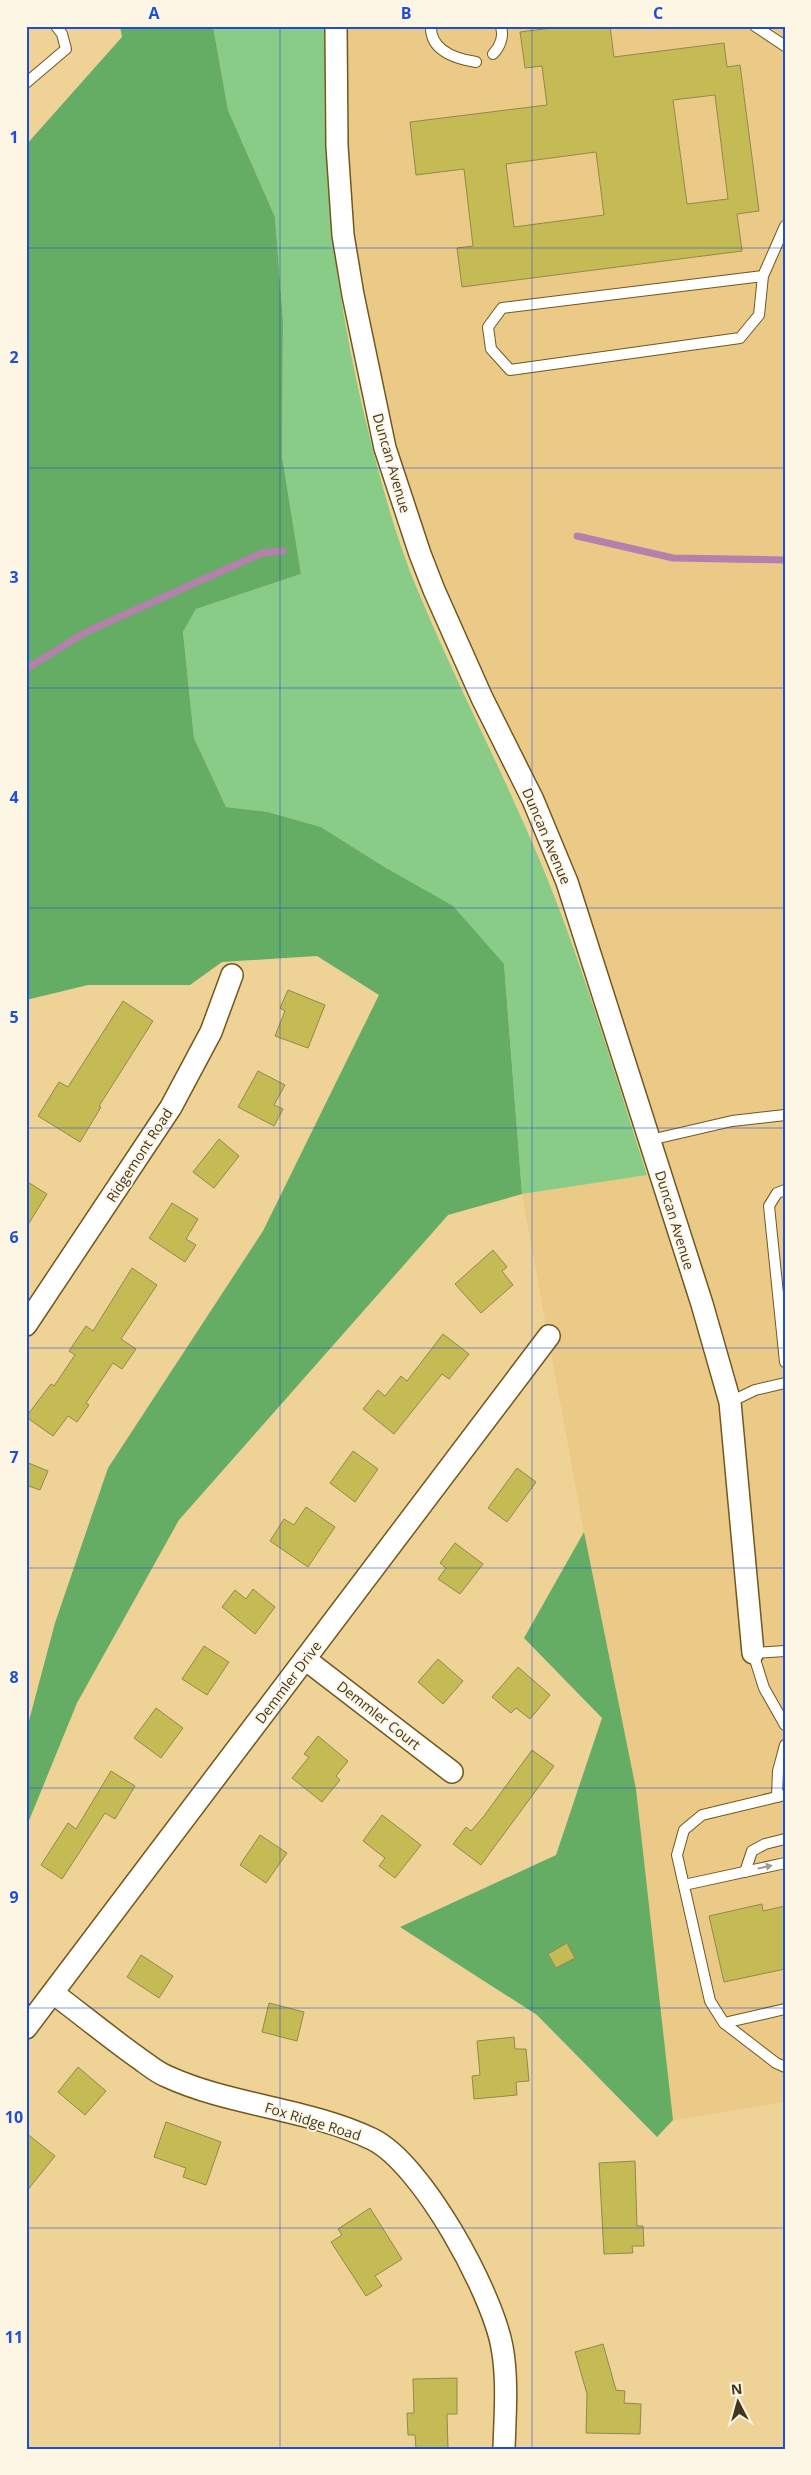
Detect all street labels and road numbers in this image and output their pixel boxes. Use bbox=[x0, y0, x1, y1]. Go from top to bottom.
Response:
street label: Duncan Avenue bbox=[369, 411, 415, 515]
street label: Duncan Avenue bbox=[518, 785, 576, 887]
street label: Ridgemont Road bbox=[102, 1104, 176, 1206]
street label: Duncan Avenue bbox=[651, 1168, 699, 1272]
street label: Demmler Drive bbox=[251, 1637, 325, 1727]
street label: Demmler Court bbox=[333, 1676, 425, 1754]
street label: Fox Ridge Road bbox=[262, 2097, 364, 2145]

